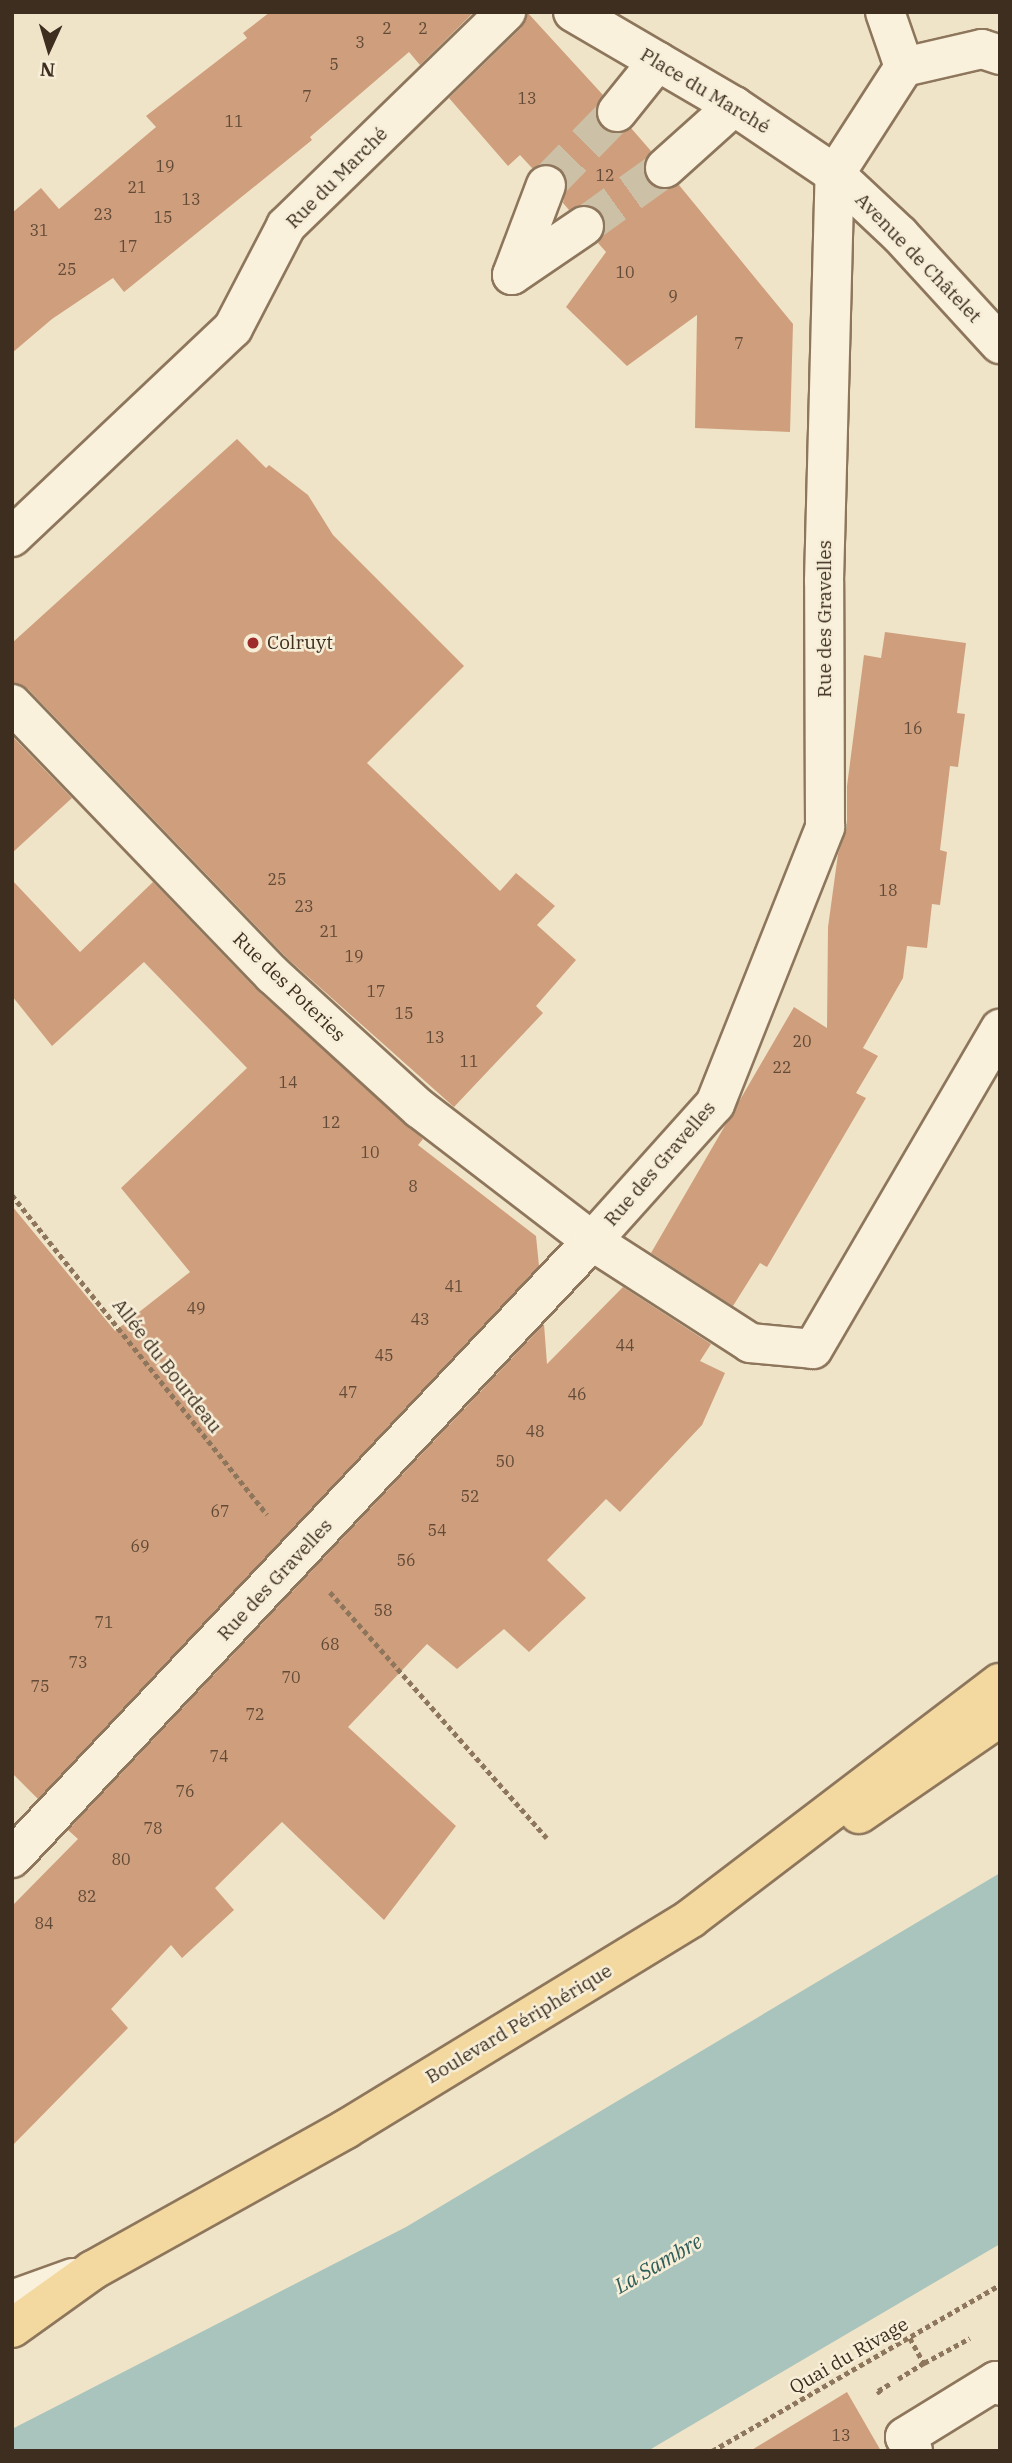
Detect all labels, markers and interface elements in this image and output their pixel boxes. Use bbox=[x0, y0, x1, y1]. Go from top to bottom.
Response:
north arrow bbox=[14, 14, 84, 84]
house number: 2 bbox=[382, 18, 392, 38]
house number: 2 bbox=[418, 18, 428, 38]
house number: 3 bbox=[355, 32, 365, 52]
street label: Place du Marché bbox=[636, 43, 774, 139]
house number: 5 bbox=[329, 54, 339, 74]
text: N bbox=[39, 57, 56, 82]
house number: 7 bbox=[302, 86, 312, 106]
house number: 13 bbox=[517, 88, 537, 108]
house number: 11 bbox=[224, 111, 244, 131]
street label: Rue du Marché bbox=[282, 123, 392, 233]
house number: 19 bbox=[155, 156, 175, 176]
house number: 12 bbox=[595, 165, 615, 185]
house number: 21 bbox=[127, 177, 147, 197]
house number: 13 bbox=[181, 189, 201, 209]
street label: Avenue de Châtelet bbox=[850, 189, 986, 327]
house number: 23 bbox=[93, 204, 113, 224]
house number: 15 bbox=[153, 207, 173, 227]
house number: 31 bbox=[29, 220, 49, 240]
house number: 17 bbox=[118, 236, 138, 256]
house number: 25 bbox=[57, 259, 77, 279]
house number: 10 bbox=[615, 262, 635, 282]
house number: 9 bbox=[668, 286, 678, 306]
house number: 7 bbox=[734, 333, 744, 353]
street label: Rue des Gravelles bbox=[814, 540, 836, 698]
place label: Colruyt bbox=[267, 632, 333, 654]
marker: Colruyt bbox=[245, 635, 261, 651]
house number: 16 bbox=[903, 718, 923, 738]
house number: 25 bbox=[267, 869, 287, 889]
house number: 18 bbox=[878, 880, 898, 900]
house number: 23 bbox=[294, 896, 314, 916]
house number: 21 bbox=[319, 921, 339, 941]
street label: Rue des Poteries bbox=[228, 928, 350, 1046]
house number: 19 bbox=[344, 946, 364, 966]
house number: 17 bbox=[366, 981, 386, 1001]
house number: 15 bbox=[394, 1003, 414, 1023]
house number: 13 bbox=[425, 1027, 445, 1047]
house number: 20 bbox=[792, 1031, 812, 1051]
house number: 11 bbox=[459, 1051, 479, 1071]
house number: 22 bbox=[772, 1057, 792, 1077]
house number: 14 bbox=[278, 1072, 298, 1092]
street label: Rue des Gravelles bbox=[600, 1097, 720, 1231]
house number: 12 bbox=[321, 1112, 341, 1132]
house number: 10 bbox=[360, 1142, 380, 1162]
house number: 8 bbox=[408, 1176, 418, 1196]
house number: 41 bbox=[444, 1276, 464, 1296]
street label: Allée du Bourdeau bbox=[107, 1294, 227, 1438]
house number: 49 bbox=[186, 1298, 206, 1318]
house number: 43 bbox=[410, 1309, 430, 1329]
house number: 44 bbox=[615, 1335, 635, 1355]
house number: 45 bbox=[374, 1345, 394, 1365]
house number: 47 bbox=[338, 1382, 358, 1402]
house number: 46 bbox=[567, 1384, 587, 1404]
house number: 48 bbox=[525, 1421, 545, 1441]
house number: 50 bbox=[495, 1451, 515, 1471]
house number: 52 bbox=[460, 1486, 480, 1506]
house number: 67 bbox=[210, 1501, 230, 1521]
street label: Rue des Gravelles bbox=[213, 1515, 337, 1645]
house number: 54 bbox=[427, 1520, 447, 1540]
house number: 69 bbox=[130, 1536, 150, 1556]
house number: 56 bbox=[396, 1550, 416, 1570]
house number: 58 bbox=[373, 1600, 393, 1620]
house number: 71 bbox=[94, 1612, 114, 1632]
house number: 68 bbox=[320, 1634, 340, 1654]
house number: 73 bbox=[68, 1652, 88, 1672]
house number: 70 bbox=[281, 1667, 301, 1687]
house number: 75 bbox=[30, 1676, 50, 1696]
house number: 72 bbox=[245, 1704, 265, 1724]
house number: 74 bbox=[209, 1746, 229, 1766]
house number: 76 bbox=[175, 1781, 195, 1801]
house number: 78 bbox=[143, 1818, 163, 1838]
house number: 80 bbox=[111, 1849, 131, 1869]
house number: 82 bbox=[77, 1886, 97, 1906]
house number: 84 bbox=[34, 1913, 54, 1933]
street label: Boulevard Périphérique bbox=[422, 1959, 616, 2089]
water label: La Sambre bbox=[610, 2228, 706, 2298]
street label: Quai du Rivage bbox=[786, 2313, 912, 2399]
house number: 13 bbox=[831, 2425, 851, 2445]

